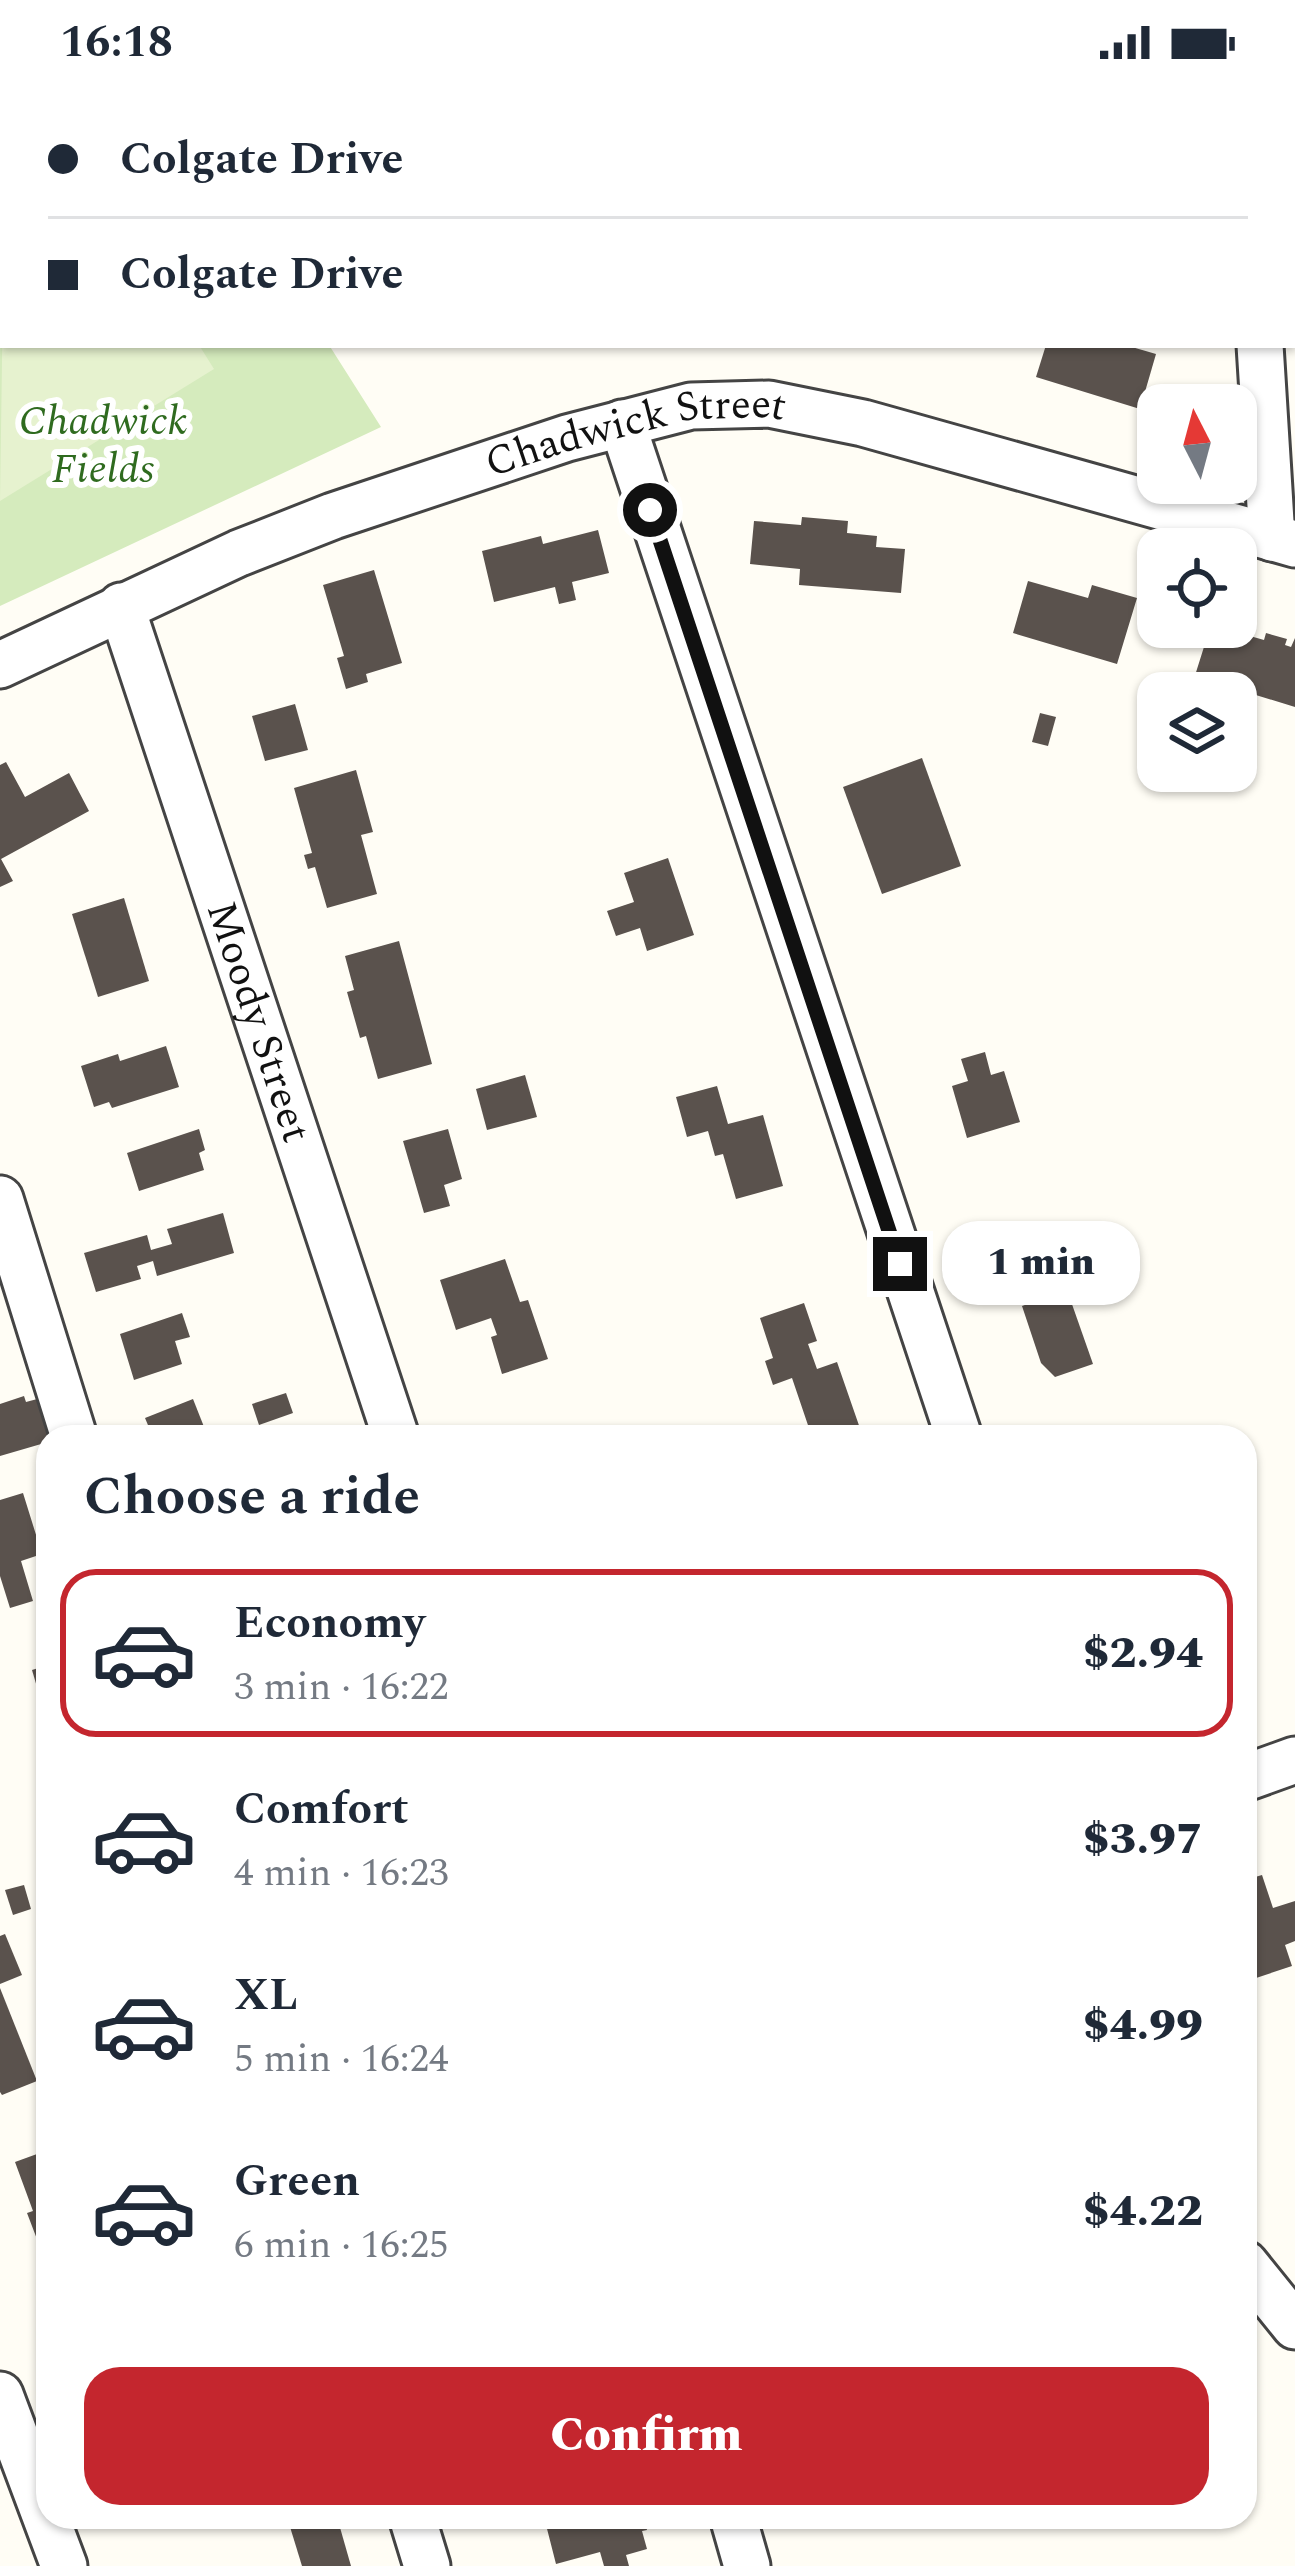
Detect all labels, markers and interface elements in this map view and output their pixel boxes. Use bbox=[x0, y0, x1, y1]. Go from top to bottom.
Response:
text: 16:18 bbox=[60, 8, 173, 77]
text: Colgate Drive bbox=[120, 125, 404, 194]
text: Colgate Drive bbox=[120, 240, 404, 309]
street label: Chadwick Street bbox=[477, 372, 792, 495]
north arrow bbox=[1137, 384, 1257, 504]
map controls bbox=[1137, 384, 1257, 792]
park label: Chadwick Fields bbox=[19, 390, 187, 501]
route start bbox=[623, 483, 677, 537]
button: locate bbox=[1137, 528, 1257, 648]
button: layers bbox=[1137, 672, 1257, 792]
street label: Moody Street bbox=[189, 893, 328, 1151]
callout: 1 min bbox=[942, 1222, 1140, 1306]
text: 1 min bbox=[987, 1233, 1095, 1292]
route end bbox=[873, 1237, 927, 1291]
text: Choose a ride bbox=[84, 1456, 420, 1538]
text: Economy bbox=[234, 1589, 425, 1658]
icon: car bbox=[90, 1599, 198, 1707]
text: $2.94 bbox=[1082, 1619, 1203, 1688]
text: 3 min · 16:22 bbox=[234, 1658, 449, 1717]
text: Comfort bbox=[234, 1775, 409, 1844]
icon: car bbox=[90, 1785, 198, 1893]
text: $3.97 bbox=[1082, 1805, 1203, 1874]
text: 4 min · 16:23 bbox=[234, 1844, 449, 1903]
text: XL bbox=[234, 1961, 298, 2030]
icon: car bbox=[90, 1971, 198, 2079]
text: $4.99 bbox=[1082, 1991, 1203, 2060]
text: 5 min · 16:24 bbox=[234, 2030, 449, 2089]
text: Green bbox=[234, 2147, 360, 2216]
icon: car bbox=[90, 2157, 198, 2265]
text: $4.22 bbox=[1082, 2177, 1203, 2246]
text: 6 min · 16:25 bbox=[234, 2216, 449, 2275]
button: Confirm bbox=[84, 2367, 1209, 2505]

